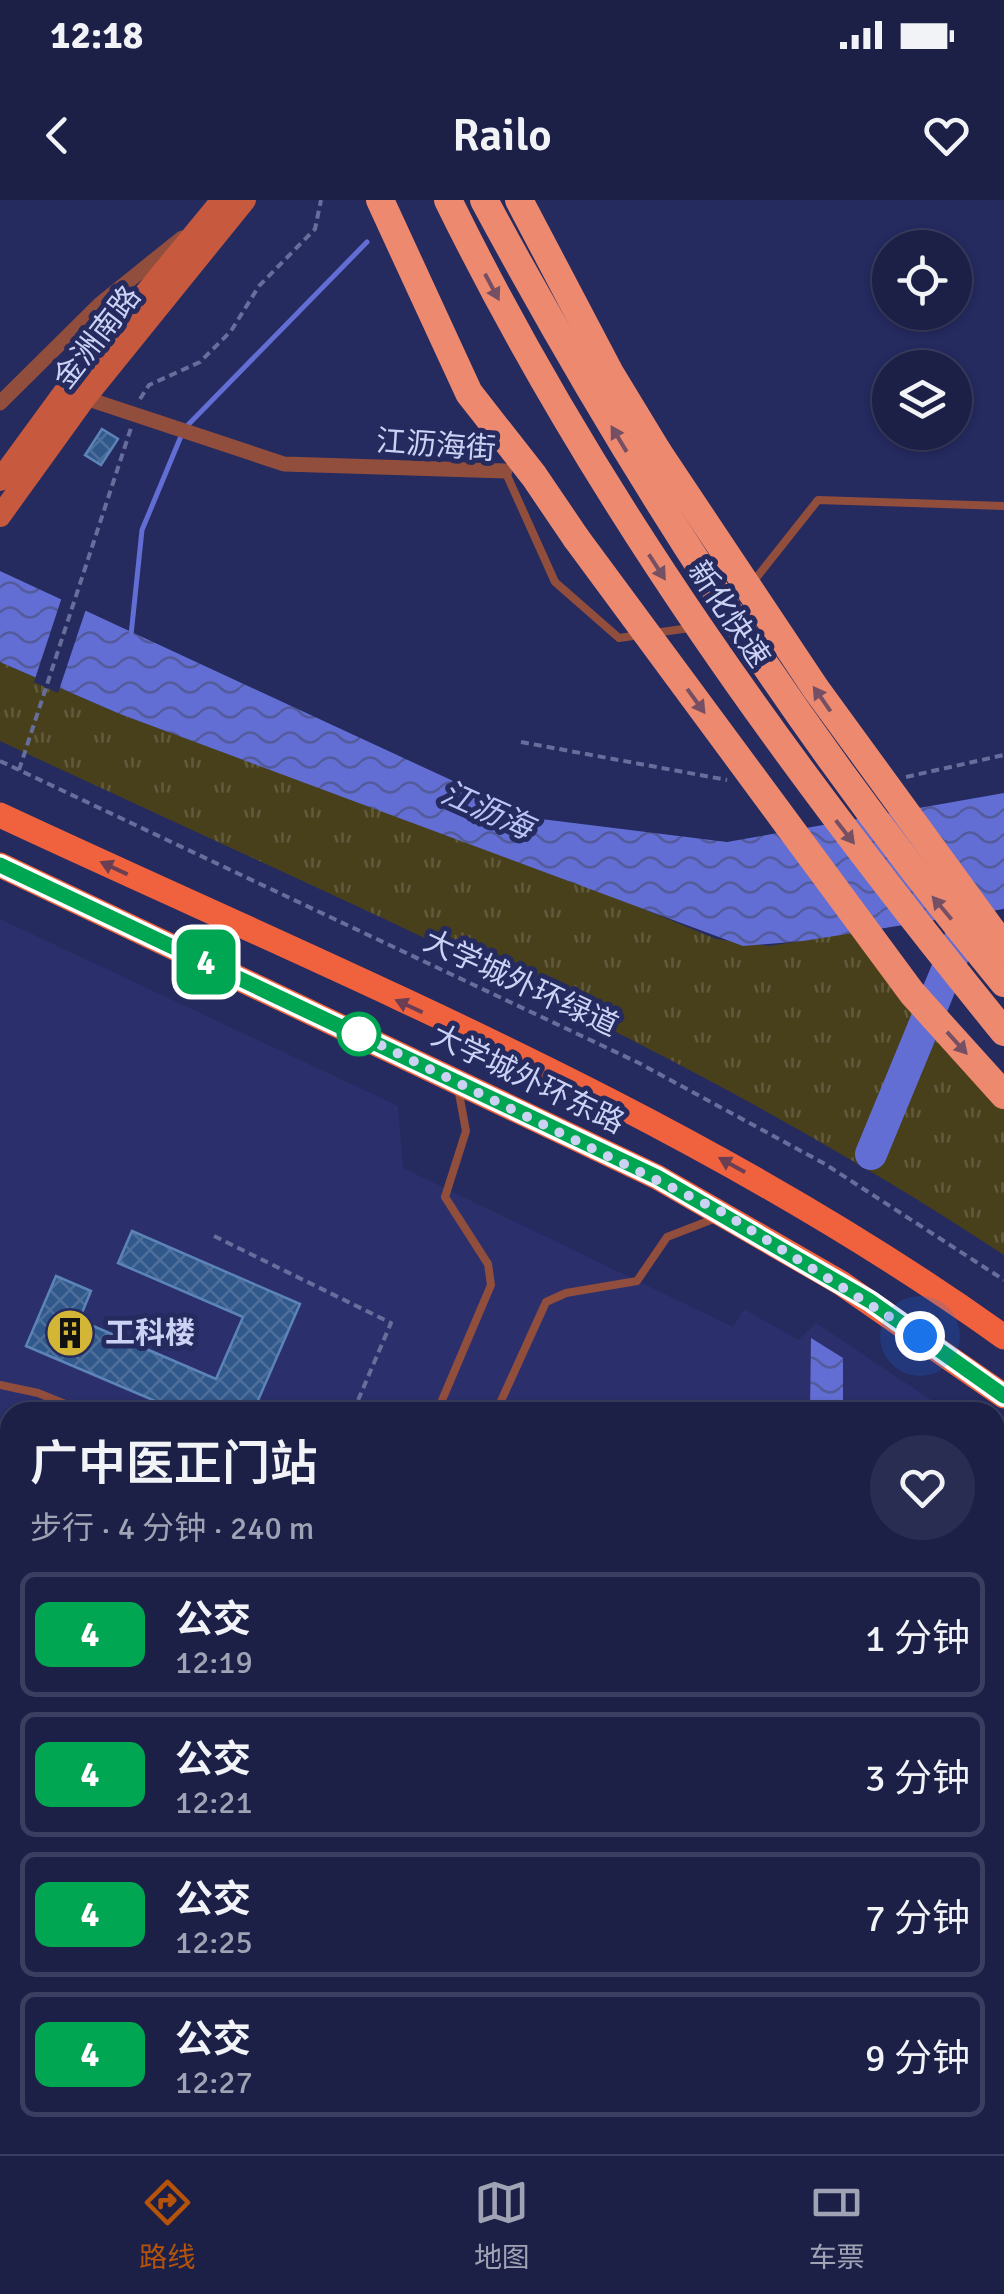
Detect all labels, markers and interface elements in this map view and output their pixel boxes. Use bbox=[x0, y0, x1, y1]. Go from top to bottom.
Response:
text: 12:18 bbox=[50, 12, 143, 59]
icon: back bbox=[30, 108, 85, 163]
text: Railo bbox=[452, 108, 552, 163]
icon: heart bbox=[919, 108, 974, 163]
map controls bbox=[872, 230, 972, 450]
button: locate bbox=[872, 230, 972, 330]
one-way arrow bbox=[484, 272, 501, 301]
street label: 金洲南路 bbox=[46, 279, 149, 396]
button: layers bbox=[872, 350, 972, 450]
street label: 江沥海街 bbox=[375, 423, 497, 468]
one-way arrow bbox=[611, 425, 628, 453]
one-way arrow bbox=[647, 553, 666, 580]
street label: 新化快速 bbox=[680, 554, 777, 674]
one-way arrow bbox=[813, 686, 833, 712]
one-way arrow bbox=[685, 688, 705, 714]
water label: 江沥海 bbox=[435, 773, 542, 849]
one-way arrow bbox=[835, 818, 856, 844]
one-way arrow bbox=[99, 860, 128, 877]
one-way arrow bbox=[931, 896, 953, 921]
street label: 大学城外环绿道 bbox=[418, 922, 624, 1045]
line badge: 4 bbox=[174, 930, 238, 994]
text: 4 bbox=[197, 941, 215, 984]
one-way arrow bbox=[394, 998, 423, 1014]
unlabelled marker bbox=[338, 1013, 380, 1055]
street label: 大学城外环东路 bbox=[425, 1017, 630, 1142]
one-way arrow bbox=[945, 1031, 968, 1055]
one-way arrow bbox=[717, 1156, 746, 1173]
building icon: 工科楼 bbox=[44, 1307, 96, 1359]
your location bbox=[895, 1311, 945, 1361]
place label: 工科楼 bbox=[105, 1315, 195, 1352]
text: 广中医正门站 bbox=[30, 1435, 318, 1494]
button: heart bbox=[870, 1435, 975, 1540]
text: 步行 · 4 分钟 · 240 m bbox=[30, 1509, 314, 1548]
text: 公交 bbox=[175, 1596, 251, 1643]
text: 4 bbox=[81, 1613, 99, 1656]
text: 1 分钟 bbox=[865, 1615, 970, 1662]
text: 12:19 bbox=[175, 1643, 253, 1682]
text: 公交 bbox=[175, 1736, 251, 1783]
text: 4 bbox=[81, 1753, 99, 1796]
text: 3 分钟 bbox=[865, 1755, 970, 1802]
text: 12:21 bbox=[175, 1783, 253, 1822]
text: 公交 bbox=[175, 1876, 251, 1923]
text: 4 bbox=[81, 1893, 99, 1936]
text: 7 分钟 bbox=[865, 1895, 970, 1942]
text: 12:25 bbox=[175, 1923, 253, 1962]
text: 公交 bbox=[175, 2016, 251, 2063]
text: 4 bbox=[81, 2033, 99, 2076]
text: 9 分钟 bbox=[865, 2035, 970, 2082]
text: 12:27 bbox=[175, 2063, 253, 2102]
tab: 路线 bbox=[139, 2175, 195, 2275]
tab: 地图 bbox=[474, 2175, 530, 2275]
tab: 车票 bbox=[809, 2175, 865, 2275]

